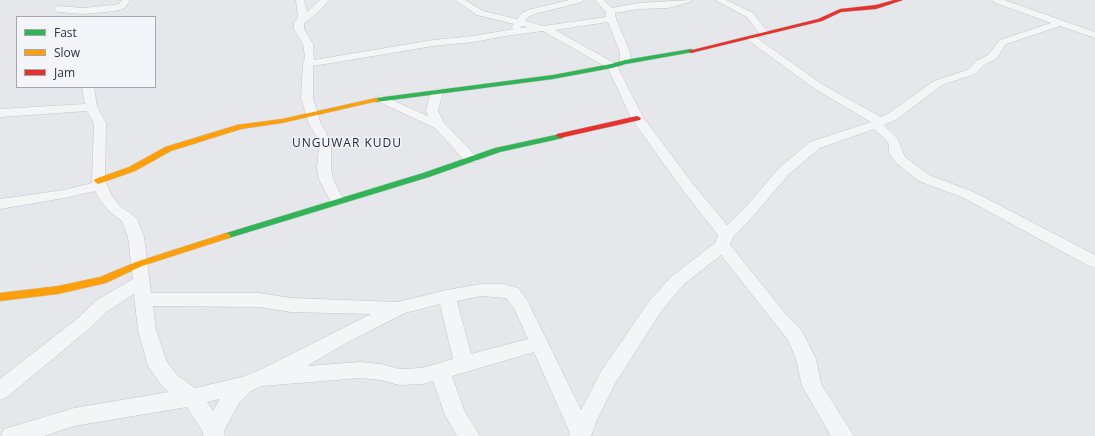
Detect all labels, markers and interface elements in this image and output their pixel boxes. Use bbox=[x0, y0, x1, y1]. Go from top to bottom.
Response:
legend bbox=[16, 16, 156, 88]
text: Fast bbox=[54, 24, 77, 41]
text: Slow bbox=[54, 44, 80, 61]
text: Jam bbox=[54, 64, 75, 81]
district label: UNGUWAR KUDU bbox=[292, 137, 402, 151]

